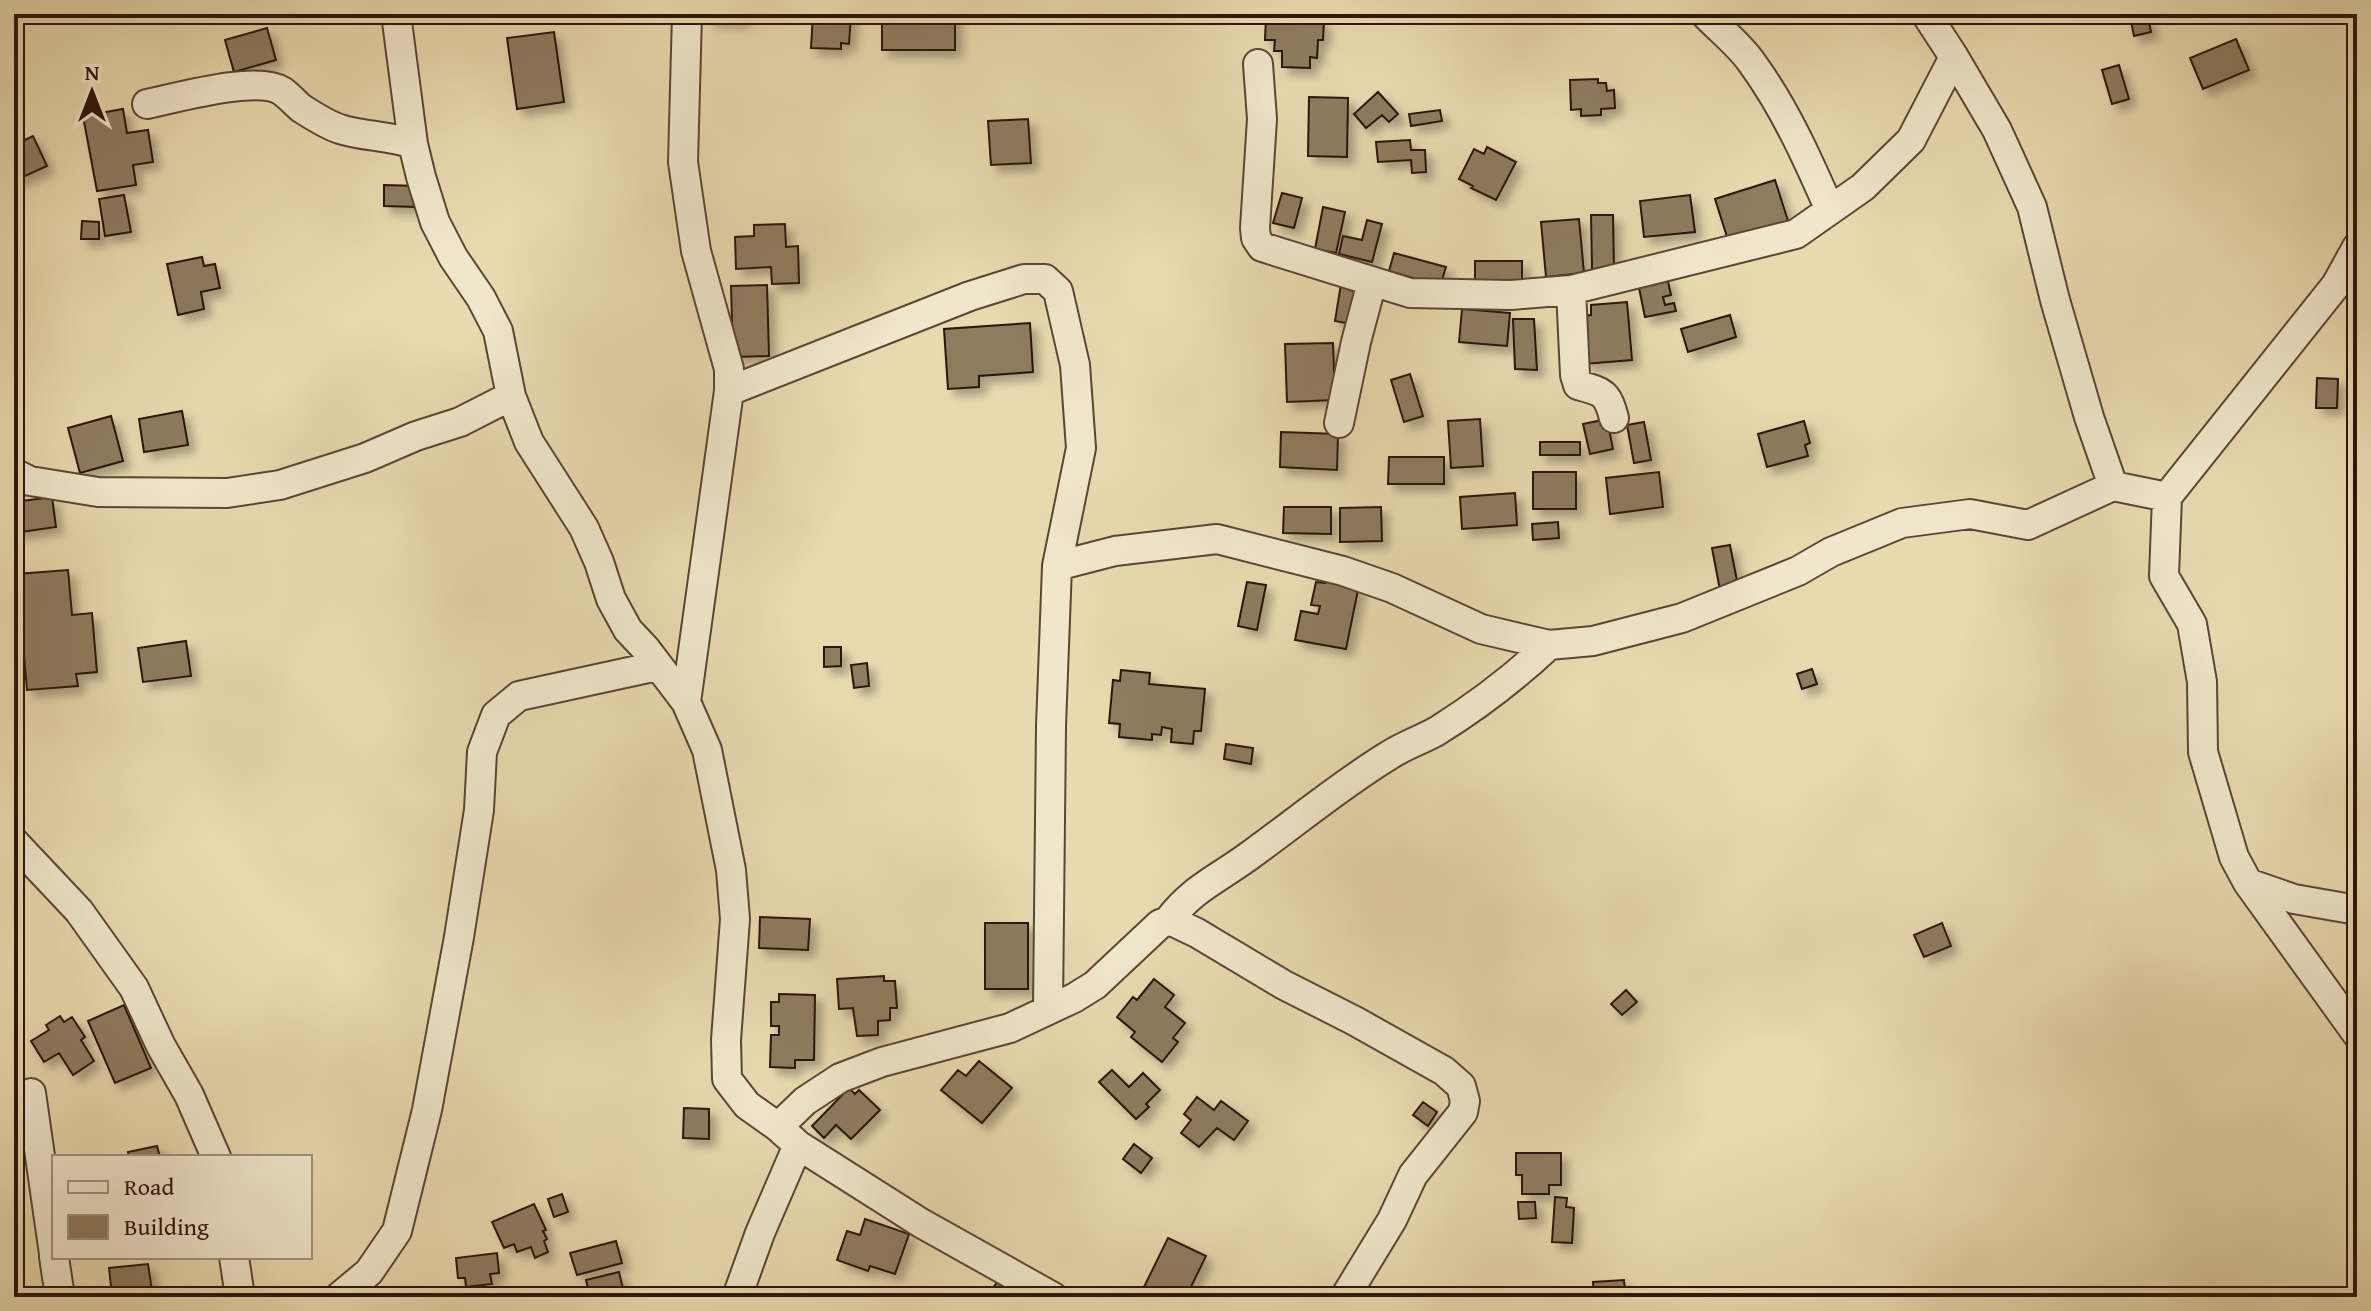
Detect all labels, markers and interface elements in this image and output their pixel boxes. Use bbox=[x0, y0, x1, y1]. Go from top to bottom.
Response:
north arrow bbox=[52, 52, 132, 132]
text: N bbox=[85, 56, 100, 88]
legend bbox=[52, 1155, 312, 1259]
text: Road bbox=[124, 1169, 174, 1204]
text: Building bbox=[124, 1209, 209, 1244]

